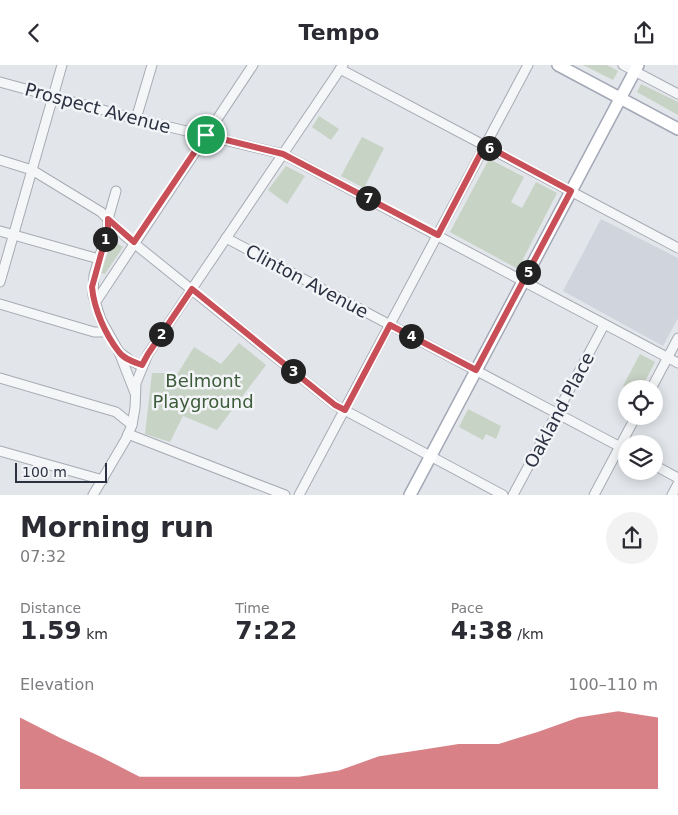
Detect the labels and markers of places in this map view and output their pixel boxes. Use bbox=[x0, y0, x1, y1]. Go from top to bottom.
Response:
pin bbox=[185, 114, 227, 156]
pin: 6 bbox=[476, 135, 502, 161]
pin: 7 bbox=[356, 185, 380, 211]
pin: 1 bbox=[92, 227, 118, 251]
pin: 5 bbox=[516, 259, 540, 285]
pin: 2 bbox=[148, 321, 174, 347]
pin: 4 bbox=[398, 323, 424, 349]
pin: 3 bbox=[280, 359, 306, 383]

